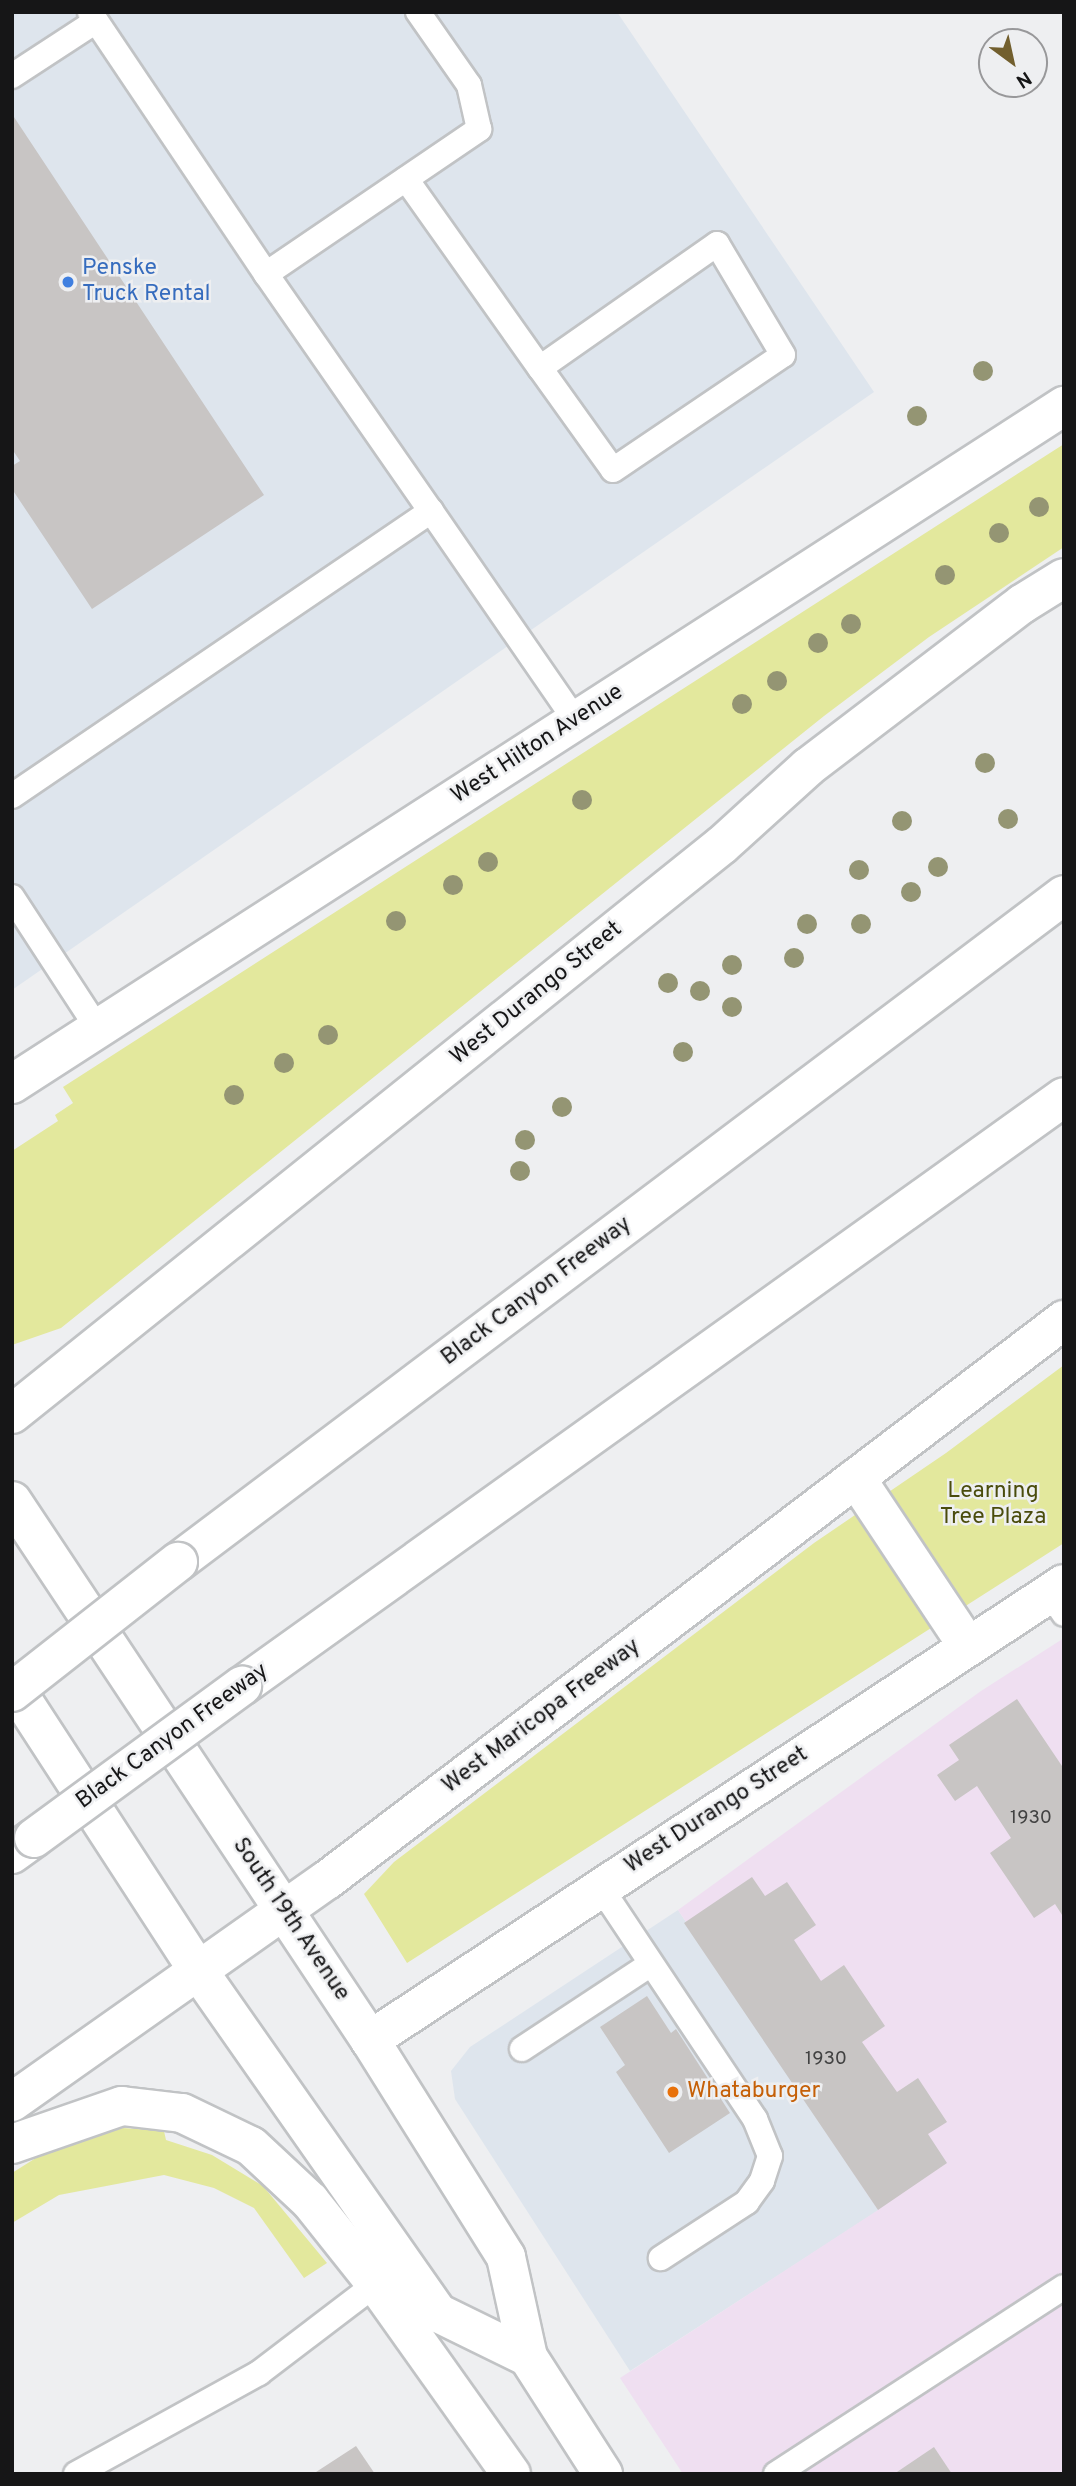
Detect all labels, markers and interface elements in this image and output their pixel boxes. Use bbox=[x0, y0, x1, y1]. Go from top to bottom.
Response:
north arrow bbox=[978, 28, 1048, 98]
text: N bbox=[1011, 65, 1036, 93]
place label: Penske Truck Rental bbox=[82, 255, 211, 309]
marker: Penske Truck Rental bbox=[60, 274, 76, 290]
street label: West Hilton Avenue bbox=[447, 679, 629, 811]
street label: West Durango Street bbox=[446, 916, 628, 1072]
street label: Black Canyon Freeway bbox=[436, 1211, 638, 1373]
park label: Learning Tree Plaza bbox=[940, 1478, 1046, 1532]
street label: West Maricopa Freeway bbox=[438, 1634, 646, 1800]
street label: Black Canyon Freeway bbox=[71, 1658, 275, 1816]
street label: West Durango Street bbox=[620, 1741, 814, 1881]
house number: 1930 bbox=[1010, 1808, 1052, 1830]
street label: South 19th Avenue bbox=[225, 1833, 355, 2007]
house number: 1930 bbox=[805, 2049, 847, 2071]
place label: Whataburger bbox=[687, 2078, 820, 2106]
marker: Whataburger bbox=[665, 2084, 681, 2100]

